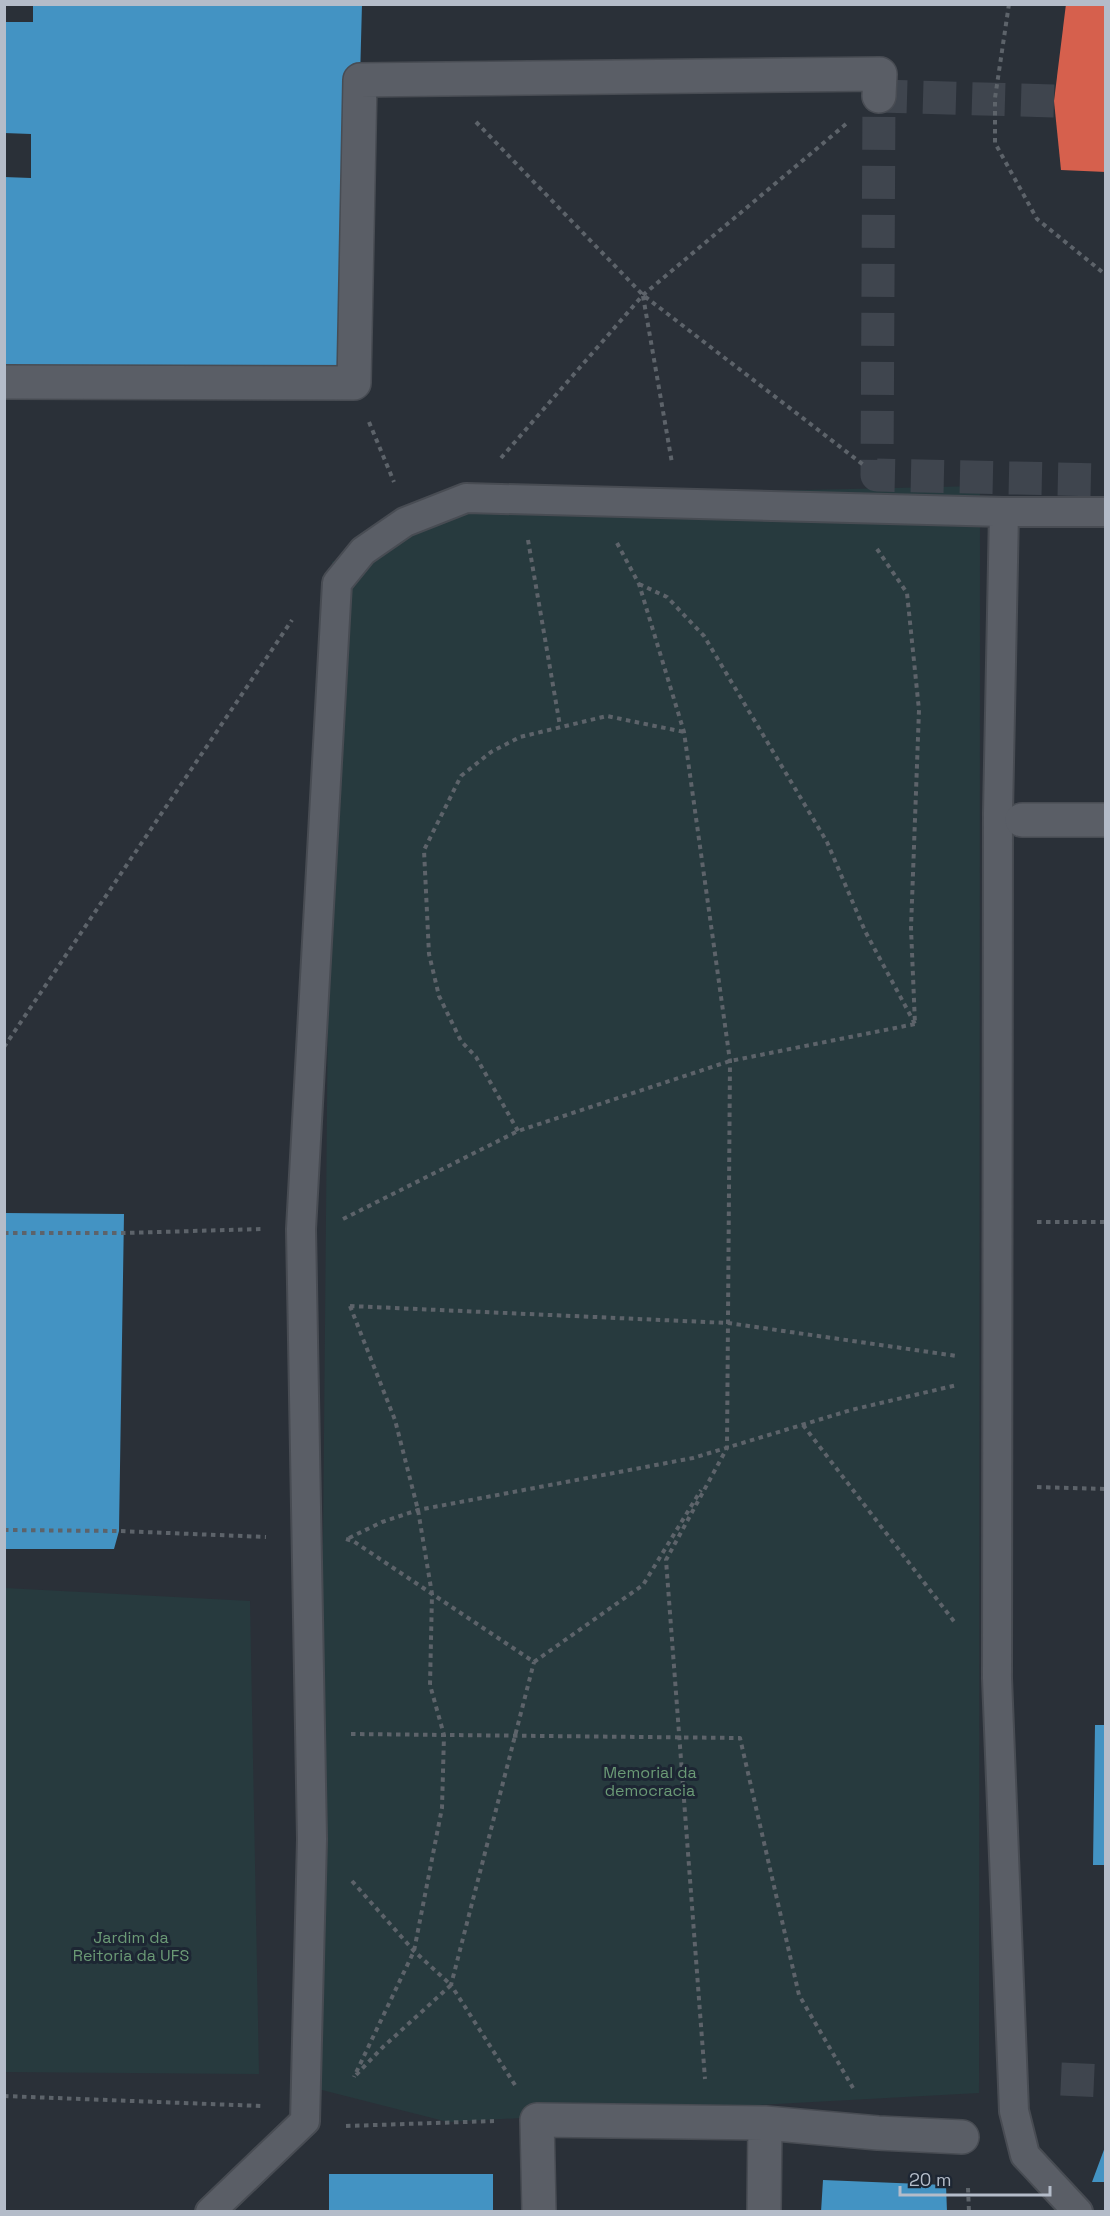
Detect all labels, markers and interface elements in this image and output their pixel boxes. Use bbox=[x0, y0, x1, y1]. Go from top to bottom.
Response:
park label: Memorial da democracia bbox=[603, 1762, 697, 1801]
park label: Jardim da Reitoria da UFS bbox=[73, 1927, 189, 1966]
scale bar bbox=[900, 2159, 1050, 2197]
text: 20 m bbox=[909, 2168, 952, 2191]

